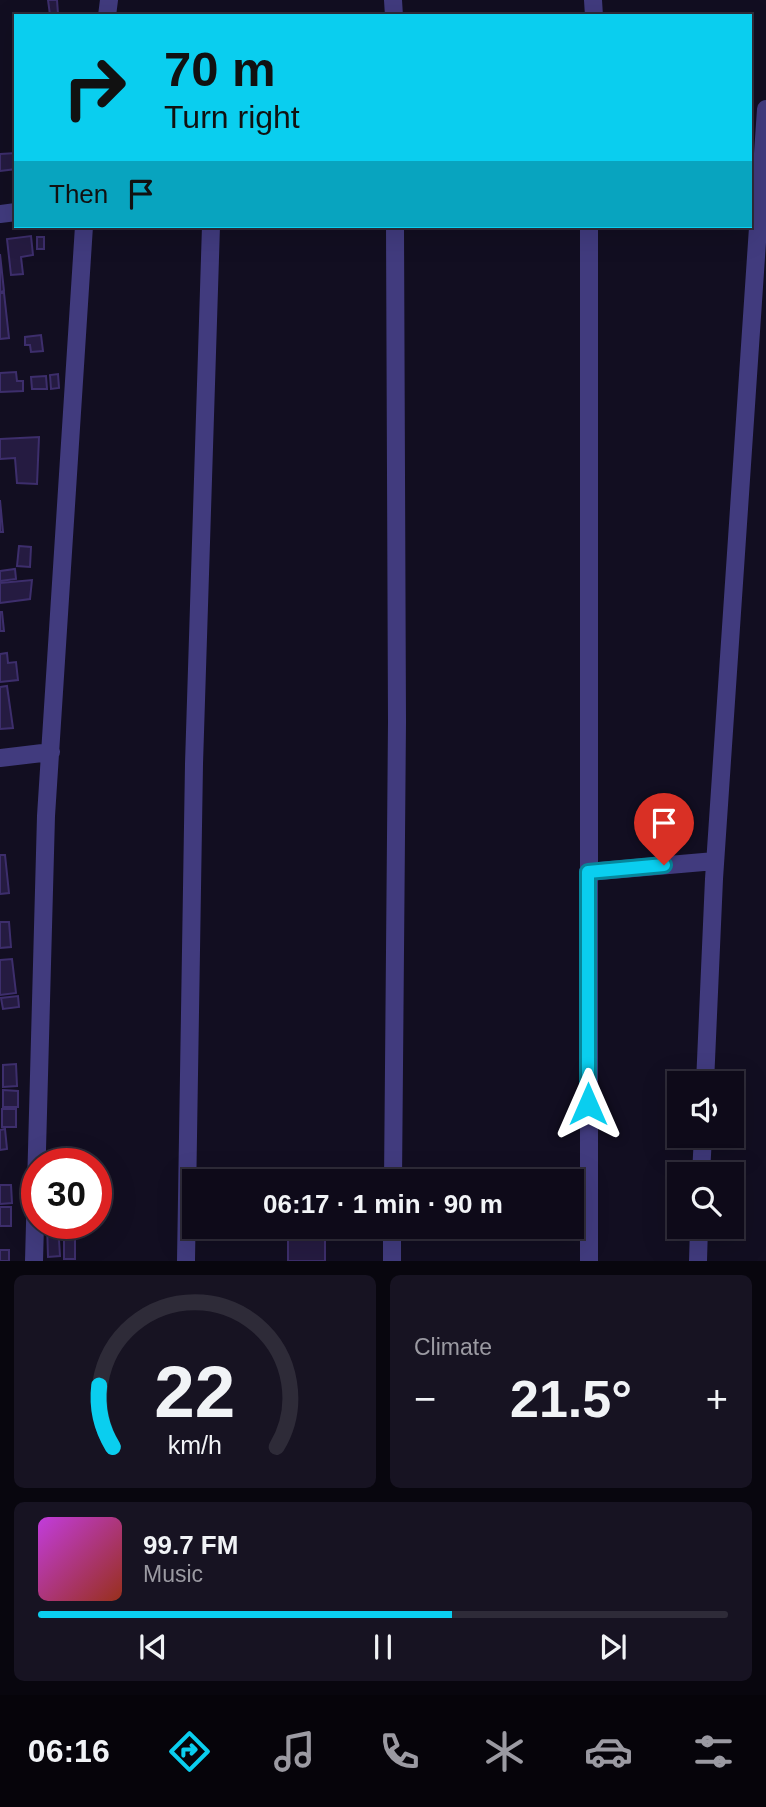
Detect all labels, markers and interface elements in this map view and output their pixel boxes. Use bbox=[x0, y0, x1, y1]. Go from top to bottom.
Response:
icon: right bbox=[49, 42, 140, 133]
text: 70 m bbox=[164, 42, 276, 96]
text: Turn right bbox=[164, 99, 300, 135]
icon: arrive bbox=[122, 175, 160, 213]
text: Then bbox=[49, 179, 108, 209]
pin bbox=[634, 793, 694, 865]
icon: arrive bbox=[645, 804, 683, 842]
position arrow bbox=[551, 1067, 625, 1141]
map controls bbox=[667, 1071, 744, 1239]
button: sound bbox=[667, 1071, 744, 1148]
speed limit sign: 30 bbox=[21, 1148, 112, 1239]
button: search bbox=[667, 1162, 744, 1239]
text: 06:17 · 1 min · 90 m bbox=[263, 1189, 503, 1219]
text: Climate bbox=[414, 1334, 492, 1360]
text: 22 bbox=[155, 1352, 235, 1433]
text: 21.5° bbox=[510, 1370, 632, 1428]
text: − bbox=[414, 1378, 436, 1420]
text: + bbox=[706, 1378, 728, 1420]
text: km/h bbox=[168, 1431, 222, 1459]
text: 99.7 FM bbox=[143, 1530, 238, 1560]
text: Music bbox=[143, 1561, 203, 1587]
icon: previous bbox=[134, 1628, 172, 1666]
icon: pause bbox=[364, 1628, 402, 1666]
icon: next bbox=[594, 1628, 632, 1666]
icon: directions bbox=[165, 1727, 214, 1776]
icon: music bbox=[270, 1727, 319, 1776]
icon: phone bbox=[375, 1727, 424, 1776]
icon: climate bbox=[480, 1727, 529, 1776]
icon: car bbox=[584, 1727, 633, 1776]
icon: filters bbox=[689, 1727, 738, 1776]
text: 06:16 bbox=[28, 1733, 110, 1769]

